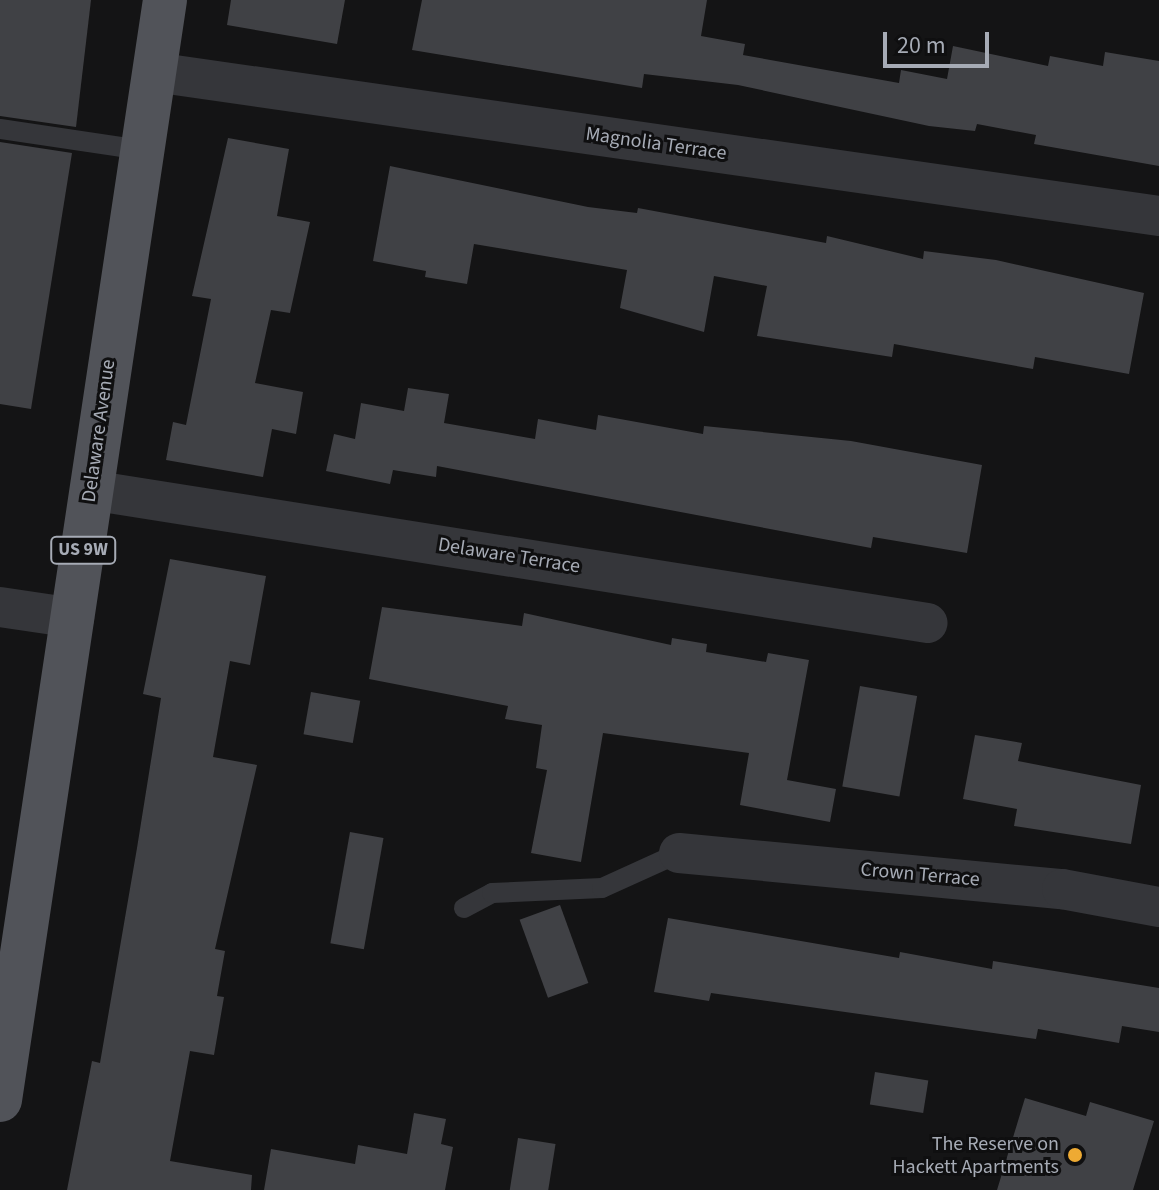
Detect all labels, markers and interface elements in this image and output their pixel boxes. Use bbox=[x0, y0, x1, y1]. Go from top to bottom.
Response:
scale bar bbox=[887, 16, 993, 66]
text: 20 m bbox=[897, 28, 946, 63]
street label: Magnolia Terrace bbox=[584, 122, 728, 166]
street label: Delaware Avenue bbox=[77, 358, 121, 504]
street label: Delaware Terrace bbox=[436, 533, 582, 579]
road number: US 9W bbox=[49, 536, 117, 564]
street label: Crown Terrace bbox=[859, 858, 981, 892]
place label: The Reserve on Hackett Apartments bbox=[893, 1132, 1059, 1179]
marker: The Reserve on Hackett Apartments bbox=[1066, 1146, 1084, 1164]

